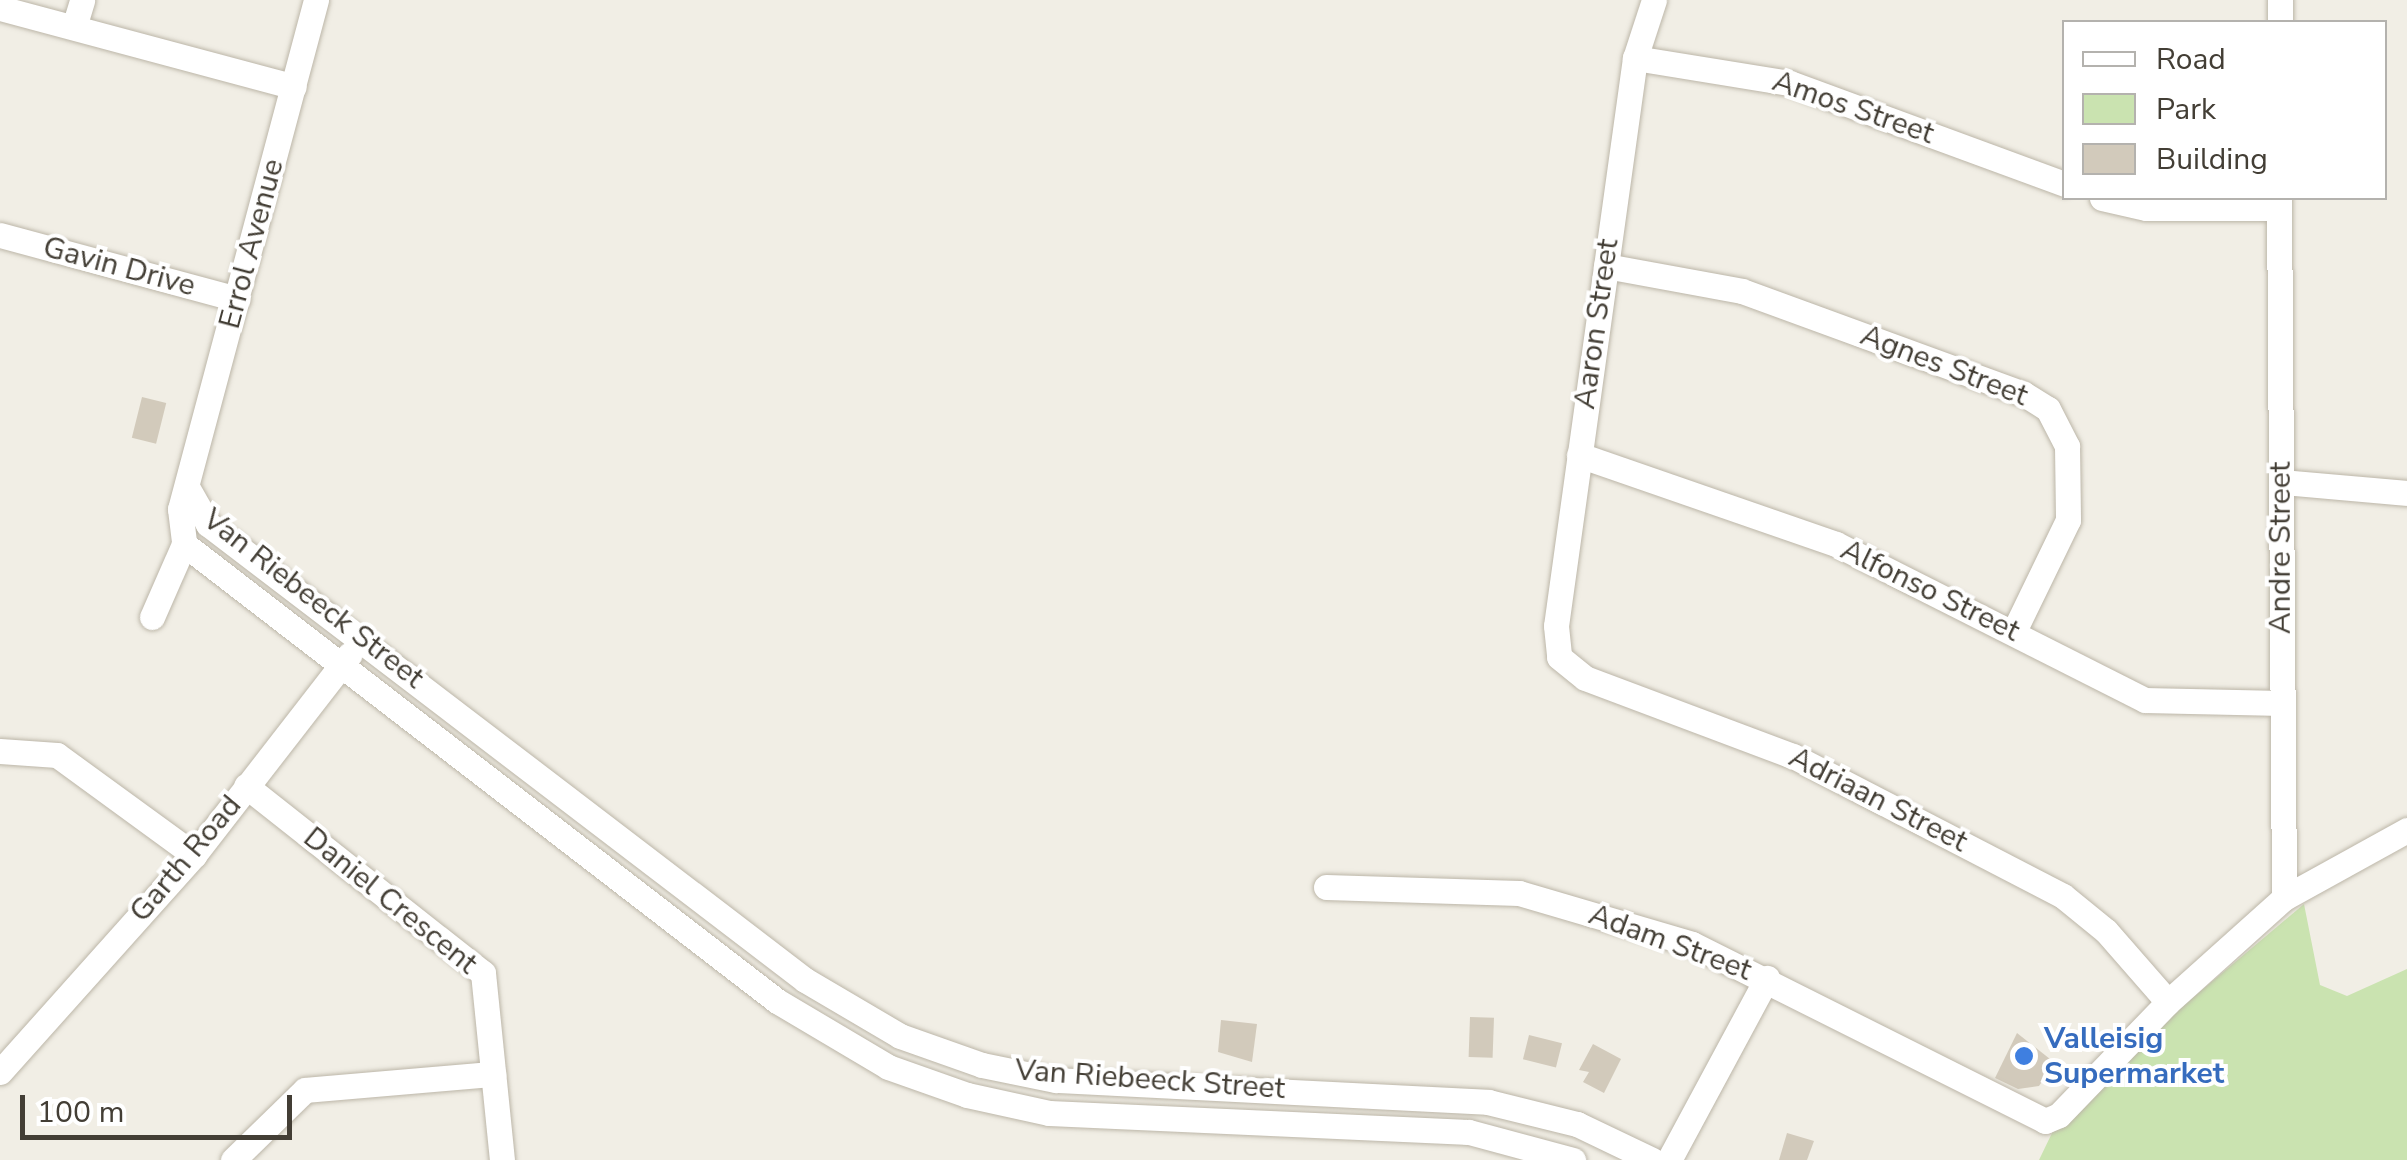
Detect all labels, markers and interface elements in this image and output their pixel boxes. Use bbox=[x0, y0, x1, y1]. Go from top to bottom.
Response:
legend bbox=[2062, 20, 2387, 200]
text: Road bbox=[2156, 39, 2226, 80]
street label: Amos Street bbox=[1768, 64, 1938, 152]
text: Park bbox=[2156, 89, 2216, 130]
text: Building bbox=[2156, 139, 2268, 180]
street label: Errol Avenue bbox=[212, 155, 292, 333]
street label: Gavin Drive bbox=[39, 229, 199, 305]
street label: Aaron Street bbox=[1567, 237, 1627, 411]
street label: Agnes Street bbox=[1855, 318, 2033, 414]
street label: Andre Street bbox=[2263, 462, 2299, 634]
street label: Van Riebeeck Street bbox=[195, 502, 431, 696]
street label: Alfonso Street bbox=[1835, 532, 2025, 650]
street label: Adriaan Street bbox=[1783, 740, 1973, 860]
street label: Garth Road bbox=[123, 788, 249, 930]
street label: Daniel Crescent bbox=[296, 820, 484, 982]
street label: Adam Street bbox=[1584, 897, 1756, 989]
place label: Valleisig Supermarket bbox=[2044, 1021, 2224, 1092]
marker: Valleisig Supermarket bbox=[2013, 1045, 2035, 1067]
street label: Van Riebeeck Street bbox=[1014, 1053, 1286, 1107]
scale bar bbox=[25, 1075, 298, 1137]
text: 100 m bbox=[37, 1092, 124, 1133]

